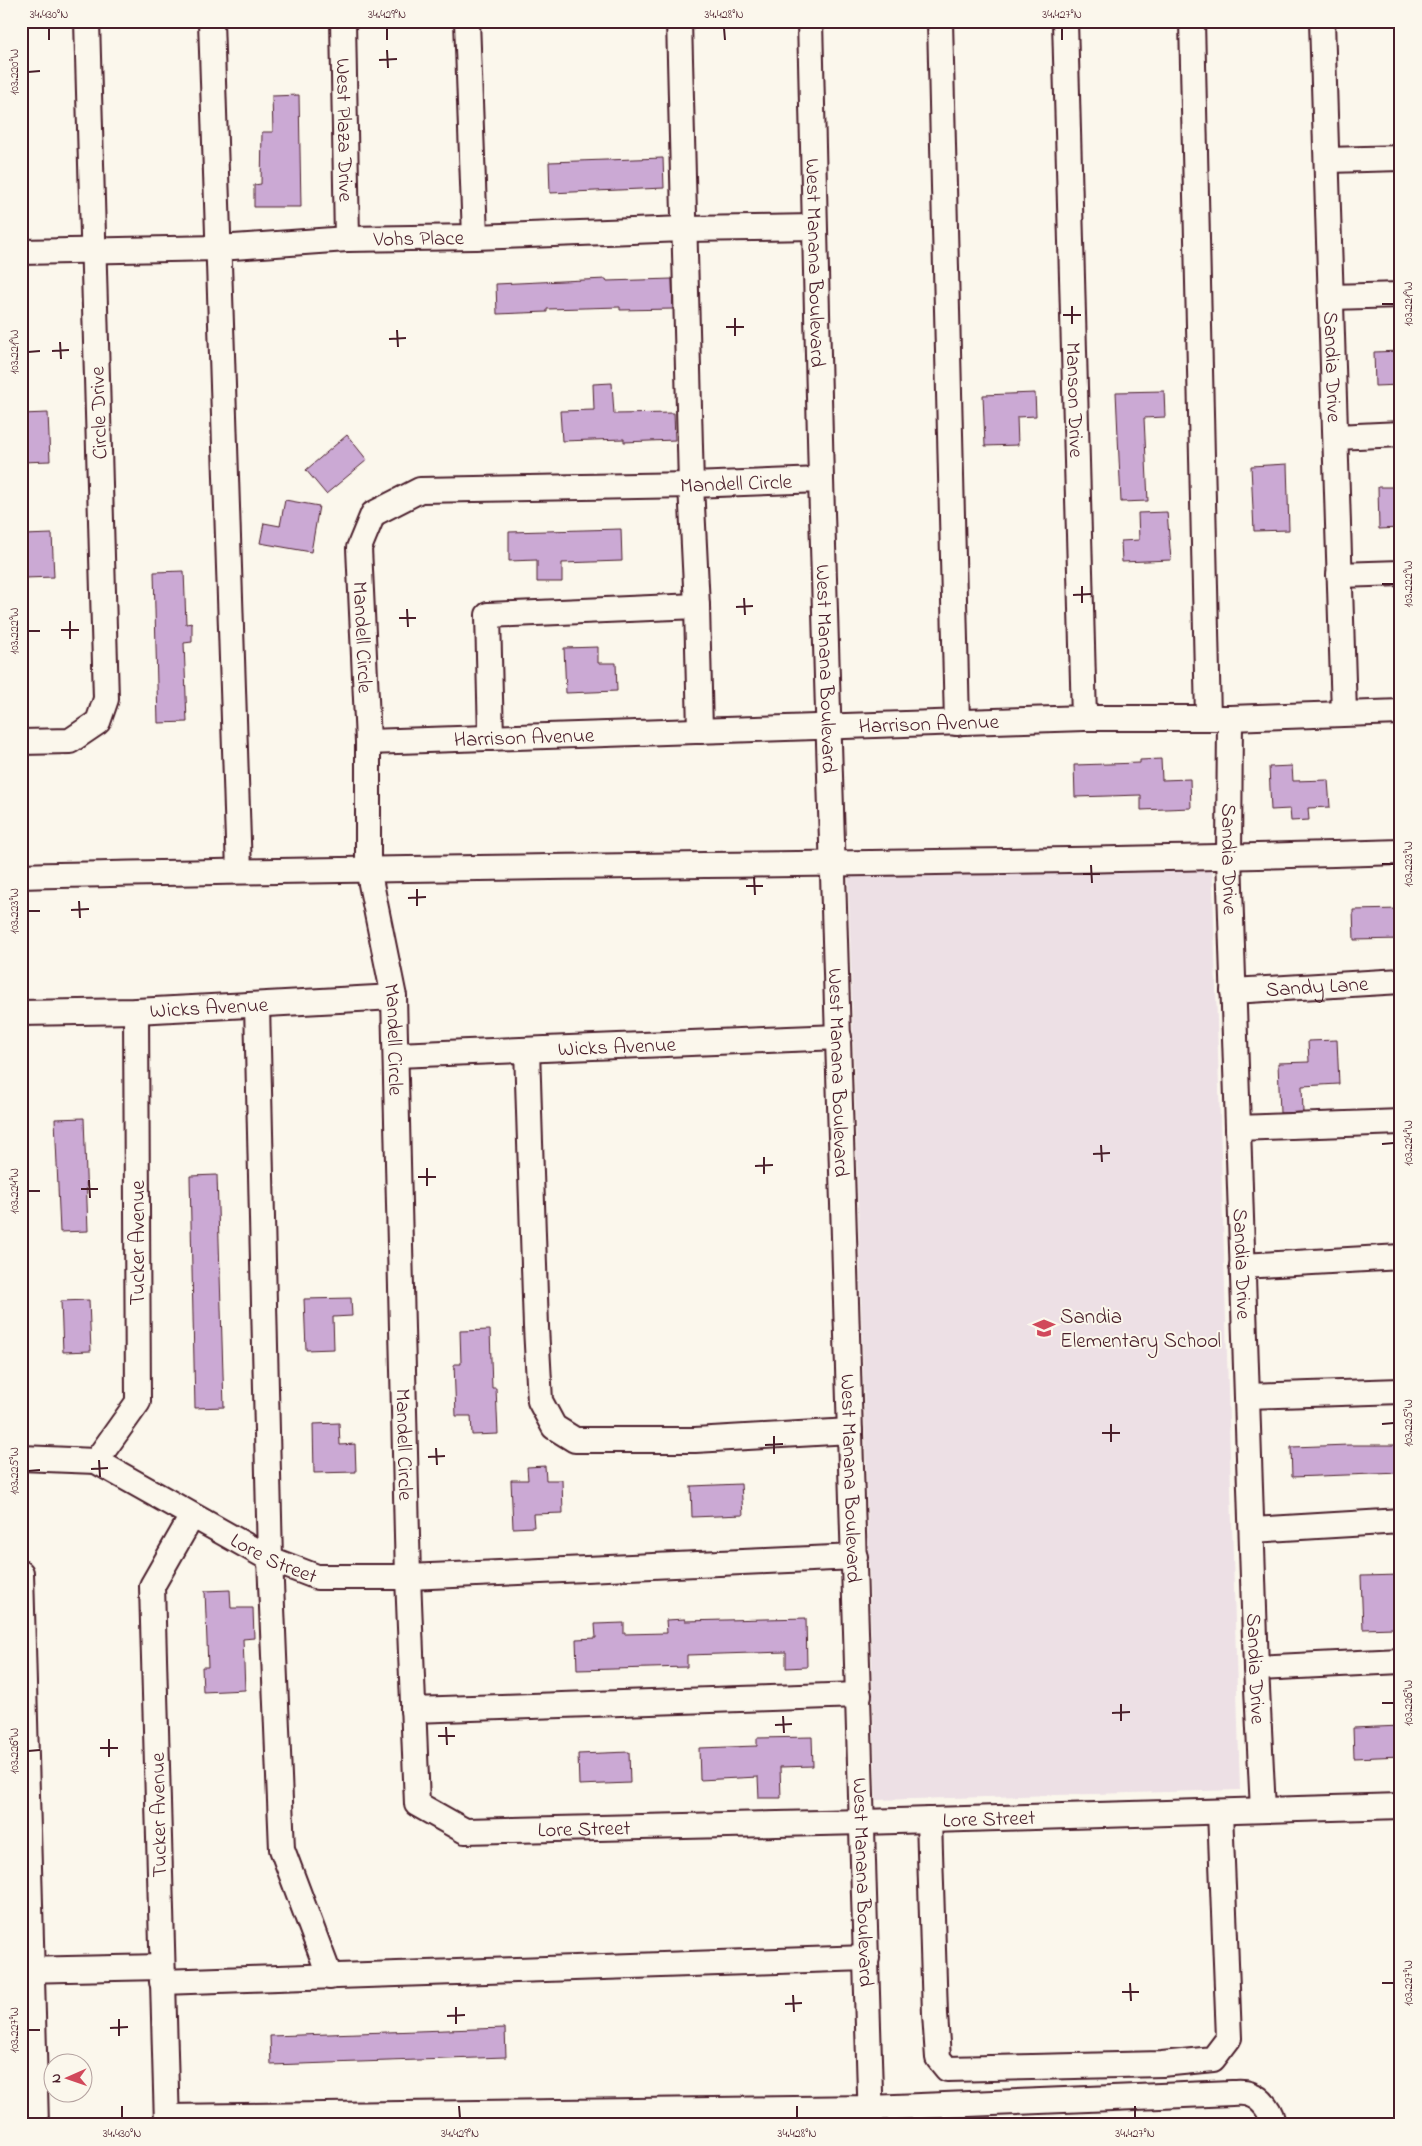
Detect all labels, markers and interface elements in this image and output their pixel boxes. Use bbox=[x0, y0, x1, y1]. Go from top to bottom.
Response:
text: 34.430°N bbox=[30, 6, 68, 24]
text: 34.429°N bbox=[368, 6, 406, 24]
text: 34.428°N bbox=[704, 6, 744, 24]
text: 34.427°N bbox=[1042, 6, 1082, 24]
text: 103.220°W bbox=[6, 49, 24, 95]
street label: West Plaza Drive bbox=[327, 58, 359, 203]
street label: West Manana Boulevard bbox=[796, 158, 831, 368]
street label: Vohs Place bbox=[372, 224, 465, 256]
text: 103.221°W bbox=[1400, 282, 1418, 326]
street label: Sandia Drive bbox=[1314, 311, 1348, 424]
text: 103.221°W bbox=[6, 330, 24, 374]
street label: Manson Drive bbox=[1057, 342, 1090, 459]
street label: Circle Drive bbox=[83, 365, 117, 460]
street label: Mandell Circle bbox=[680, 468, 793, 502]
text: 103.222°W bbox=[1400, 561, 1418, 607]
street label: West Manana Boulevard bbox=[807, 564, 843, 774]
street label: Mandell Circle bbox=[344, 581, 379, 695]
text: 103.222°W bbox=[6, 608, 24, 654]
street label: Harrison Avenue bbox=[858, 708, 1000, 743]
street label: Harrison Avenue bbox=[453, 721, 595, 756]
street label: Sandia Drive bbox=[1212, 803, 1244, 916]
text: 103.223°W bbox=[1400, 841, 1418, 887]
text: 103.223°W bbox=[6, 888, 24, 934]
street label: West Manana Boulevard bbox=[819, 968, 855, 1178]
street label: Sandy Lane bbox=[1265, 970, 1370, 1006]
street label: Mandell Circle bbox=[375, 981, 409, 1097]
street label: Wicks Avenue bbox=[149, 991, 270, 1027]
street label: Wicks Avenue bbox=[557, 1031, 677, 1065]
text: 103.224°W bbox=[1400, 1120, 1418, 1166]
text: 103.224°W bbox=[6, 1168, 24, 1214]
street label: Tucker Avenue bbox=[124, 1180, 154, 1306]
street label: Sandia Drive bbox=[1224, 1208, 1257, 1321]
place label: Sandia Elementary School bbox=[1060, 1303, 1221, 1359]
school or university icon: Sandia Elementary School bbox=[1031, 1315, 1057, 1341]
street label: West Manana Boulevard bbox=[831, 1373, 868, 1584]
street label: Mandell Circle bbox=[386, 1388, 419, 1501]
text: 103.225°W bbox=[1400, 1399, 1418, 1447]
text: 103.225°W bbox=[6, 1447, 24, 1495]
street label: Lore Street bbox=[224, 1526, 321, 1593]
street label: Sandia Drive bbox=[1237, 1613, 1272, 1726]
text: 103.226°W bbox=[1400, 1680, 1418, 1726]
text: 103.226°W bbox=[6, 1728, 24, 1774]
street label: Tucker Avenue bbox=[144, 1752, 176, 1878]
street label: West Manana Boulevard bbox=[843, 1777, 880, 1987]
street label: Lore Street bbox=[942, 1804, 1036, 1837]
street label: Lore Street bbox=[537, 1814, 631, 1846]
text: 103.227°W bbox=[1400, 1960, 1418, 2006]
text: 103.227°W bbox=[6, 2007, 24, 2053]
north arrow bbox=[42, 2054, 92, 2104]
text: N bbox=[46, 2073, 67, 2083]
text: 34.430°N bbox=[103, 2125, 141, 2143]
text: 34.429°N bbox=[441, 2125, 479, 2143]
text: 34.428°N bbox=[777, 2125, 817, 2143]
text: 34.427°N bbox=[1115, 2125, 1155, 2143]

